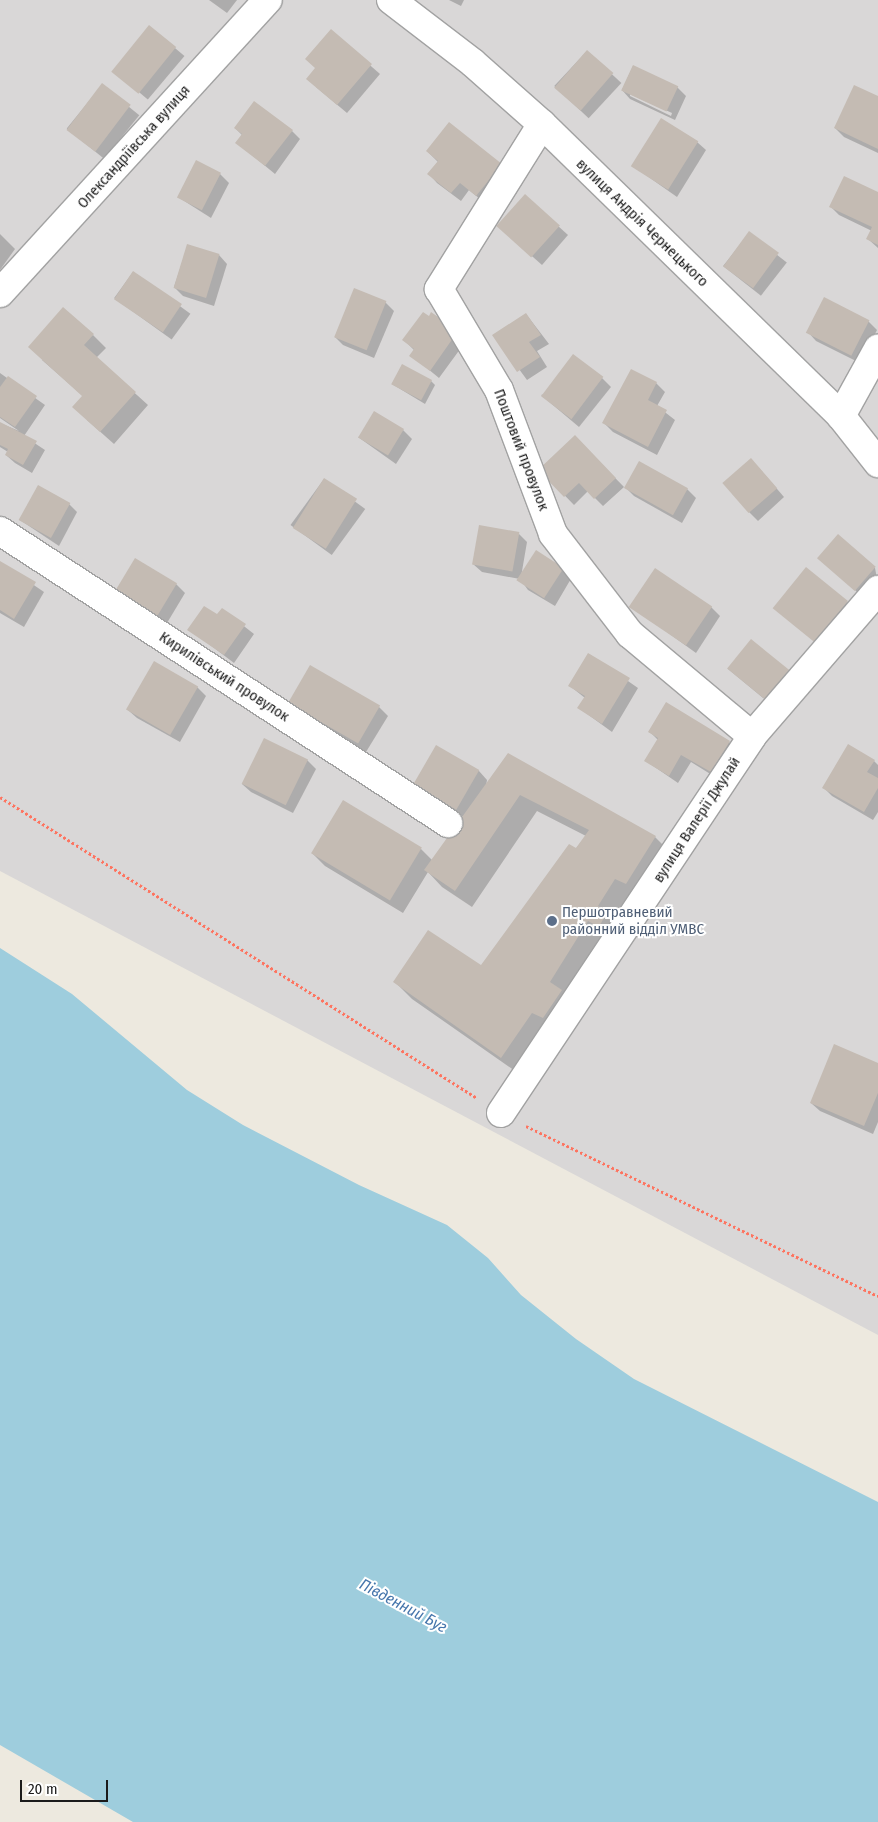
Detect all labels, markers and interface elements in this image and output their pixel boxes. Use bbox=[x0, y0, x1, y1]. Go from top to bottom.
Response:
street label: Олександріївська вулиця bbox=[74, 82, 194, 212]
street label: вулиця Андрія Чернецького bbox=[572, 155, 712, 291]
street label: Поштовий провулок bbox=[490, 387, 552, 513]
street label: Кирилівський провулок bbox=[156, 628, 292, 726]
street label: вулиця Валерії Джулай bbox=[650, 754, 744, 886]
place label: Першотравневий районний відділ УМВС bbox=[562, 903, 704, 938]
marker: Першотравневий районний відділ УМВС bbox=[546, 915, 558, 927]
water label: Південний Буг bbox=[356, 1575, 450, 1637]
scale bar bbox=[22, 1770, 110, 1802]
text: 20 m bbox=[28, 1780, 58, 1798]

